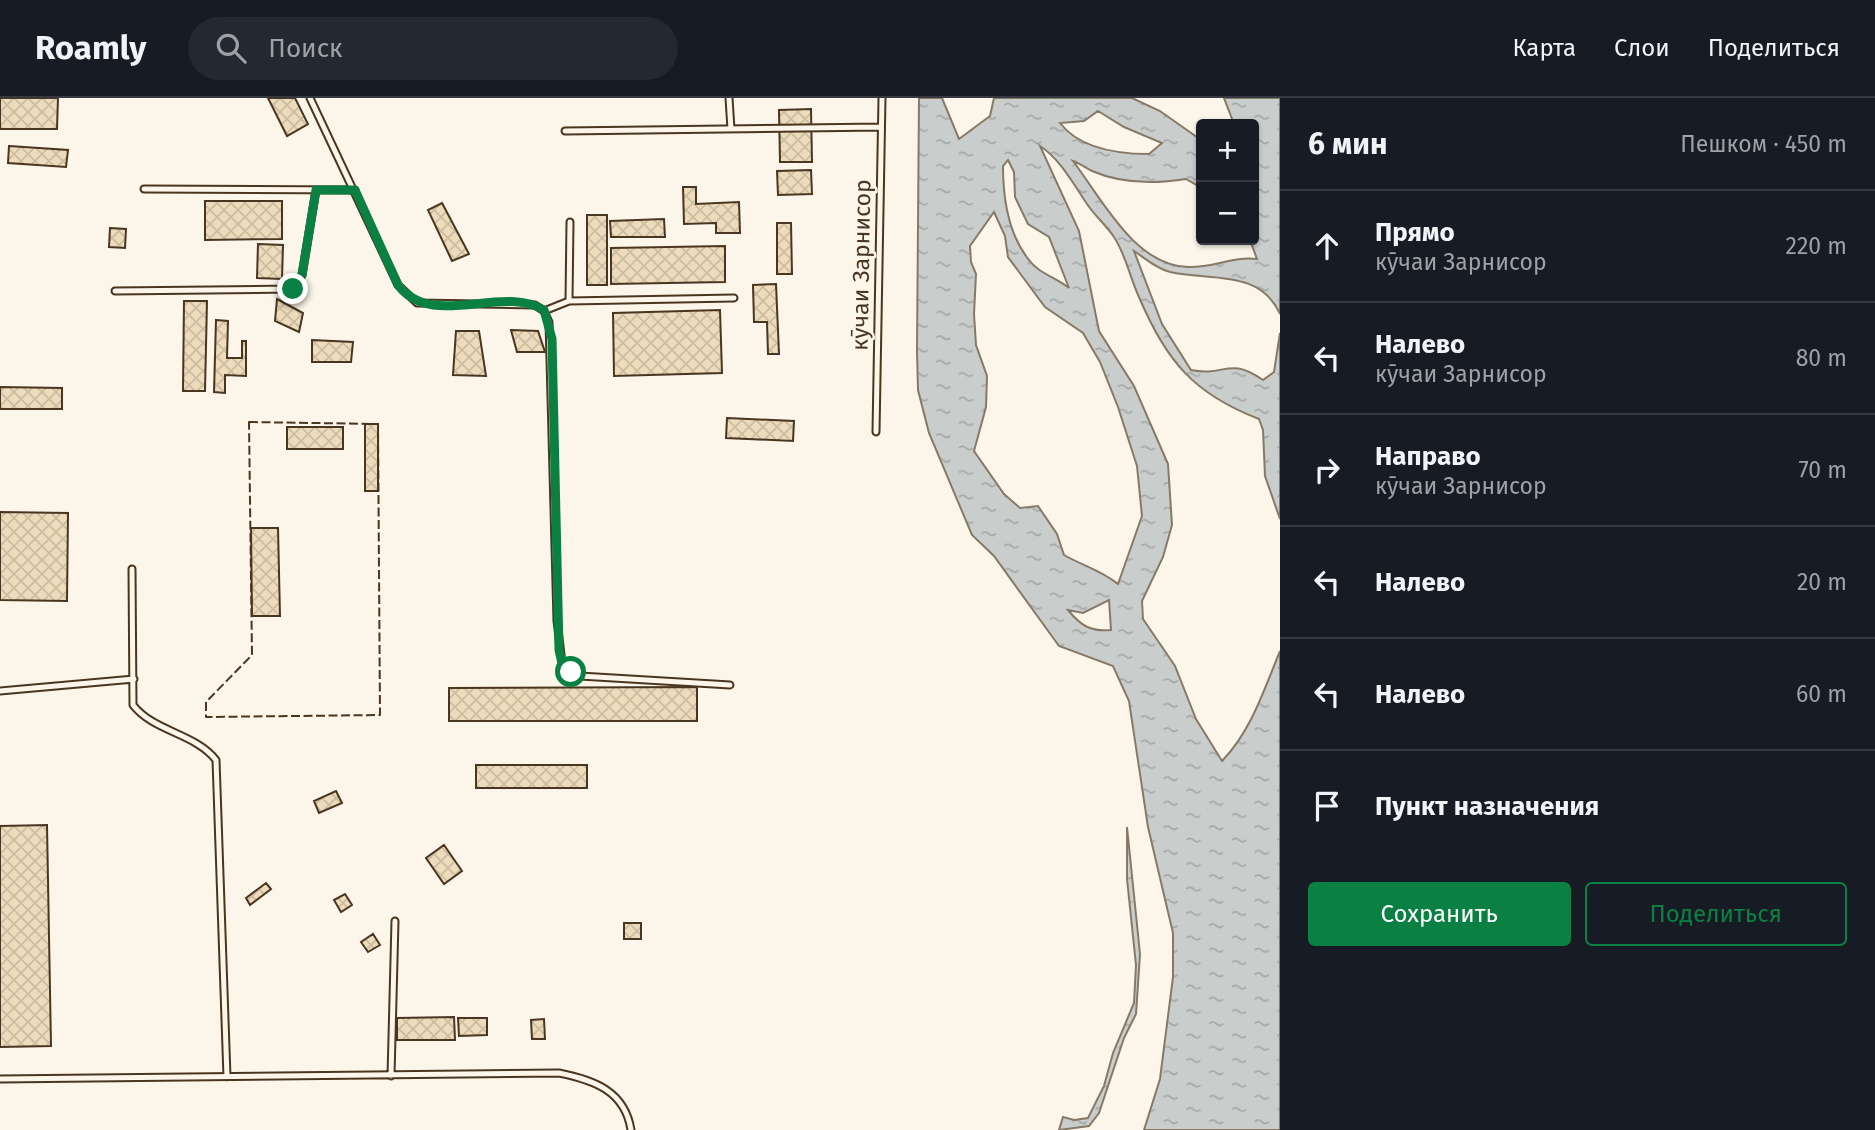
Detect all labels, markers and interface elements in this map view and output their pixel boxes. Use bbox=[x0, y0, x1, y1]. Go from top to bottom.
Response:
search box bbox=[188, 17, 678, 80]
text: Roamly bbox=[35, 28, 146, 68]
icon: search bbox=[212, 29, 250, 67]
text: Поиск bbox=[268, 33, 343, 64]
text: Карта bbox=[1512, 34, 1576, 62]
text: Слои bbox=[1614, 34, 1670, 62]
text: Поделиться bbox=[1708, 34, 1840, 62]
map controls bbox=[1196, 119, 1259, 245]
button: + bbox=[1196, 119, 1259, 182]
text: 6 мин bbox=[1308, 126, 1388, 162]
text: Пешком · 450 m bbox=[1680, 130, 1847, 158]
street label: кӯчаи Зарнисор bbox=[846, 179, 876, 351]
button: − bbox=[1196, 182, 1259, 245]
text: Прямо bbox=[1375, 217, 1455, 248]
icon: ahead bbox=[1308, 227, 1346, 265]
text: 220 m bbox=[1786, 232, 1847, 260]
text: кӯчаи Зарнисор bbox=[1375, 248, 1547, 276]
route end bbox=[277, 273, 308, 304]
text: Налево bbox=[1375, 329, 1465, 360]
icon: left bbox=[1308, 339, 1346, 377]
text: 80 m bbox=[1796, 344, 1847, 372]
text: кӯчаи Зарнисор bbox=[1375, 360, 1547, 388]
text: Направо bbox=[1375, 441, 1481, 472]
icon: right bbox=[1308, 451, 1346, 489]
text: 70 m bbox=[1798, 456, 1847, 484]
text: кӯчаи Зарнисор bbox=[1375, 472, 1547, 500]
icon: left bbox=[1308, 563, 1346, 601]
text: Налево bbox=[1375, 567, 1465, 598]
text: 20 m bbox=[1797, 568, 1847, 596]
route start bbox=[555, 656, 586, 687]
icon: left bbox=[1308, 675, 1346, 713]
text: Налево bbox=[1375, 679, 1465, 710]
text: 60 m bbox=[1796, 680, 1847, 708]
icon: arrive bbox=[1308, 787, 1346, 825]
text: Пункт назначения bbox=[1375, 791, 1599, 822]
button: Сохранить bbox=[1308, 882, 1571, 946]
button: Поделиться bbox=[1585, 882, 1847, 946]

